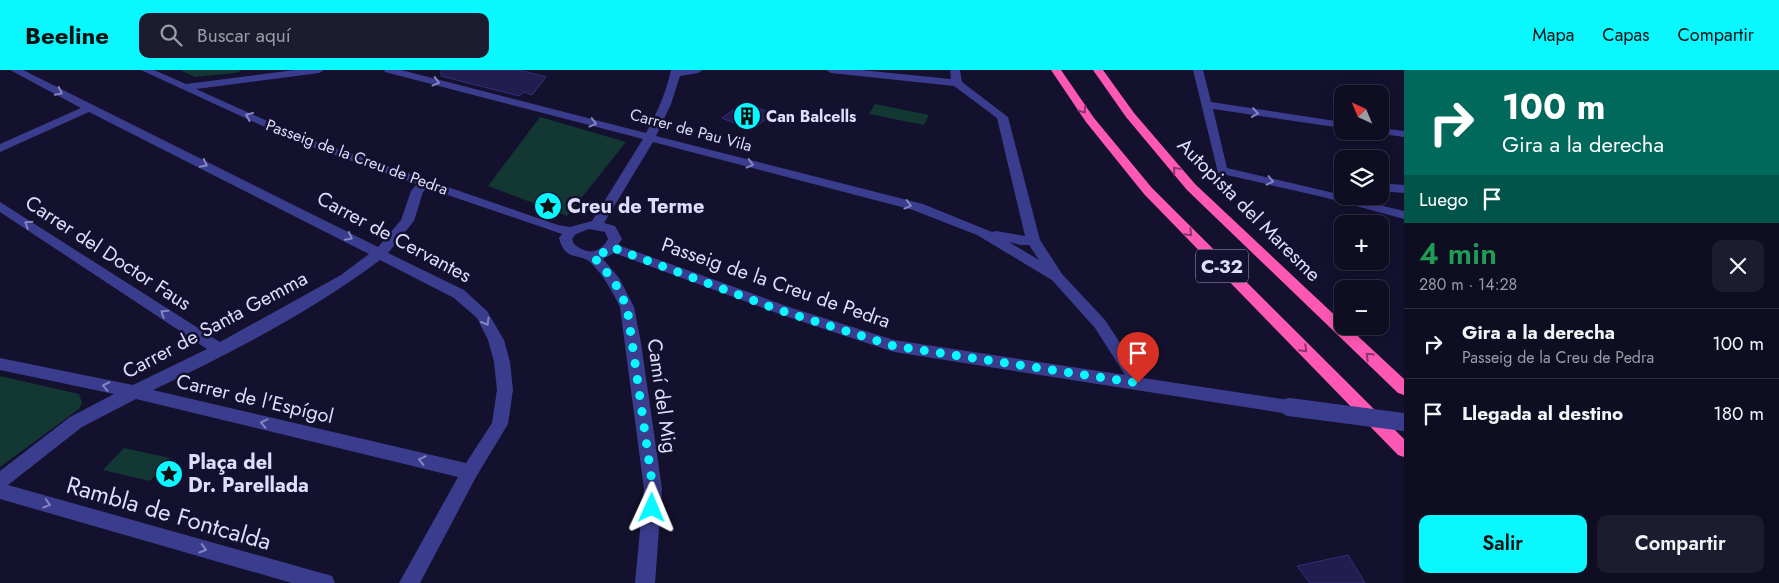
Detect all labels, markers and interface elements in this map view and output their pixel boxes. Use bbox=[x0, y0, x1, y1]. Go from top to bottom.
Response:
search box bbox=[139, 13, 489, 58]
text: Beeline bbox=[25, 18, 109, 53]
icon: search bbox=[157, 21, 185, 49]
text: Buscar aquí bbox=[197, 22, 291, 49]
text: Mapa bbox=[1532, 22, 1574, 48]
text: Capas bbox=[1602, 22, 1650, 48]
text: Compartir bbox=[1678, 22, 1754, 48]
one-way arrow bbox=[431, 76, 440, 87]
text: 100 m bbox=[1502, 82, 1605, 132]
one-way arrow bbox=[54, 85, 63, 96]
north arrow bbox=[1334, 85, 1389, 140]
map controls bbox=[1334, 85, 1389, 335]
icon: right bbox=[1419, 90, 1484, 155]
building icon: Can Balcells bbox=[732, 101, 762, 131]
street label: Carrer de Pau Vila bbox=[627, 103, 755, 157]
place label: Can Balcells bbox=[766, 105, 856, 128]
one-way arrow bbox=[1077, 105, 1086, 114]
one-way arrow bbox=[1250, 107, 1259, 117]
one-way arrow bbox=[245, 112, 254, 122]
street label: Passeig de la Creu de Pedra bbox=[263, 113, 451, 201]
one-way arrow bbox=[589, 117, 598, 128]
text: Gira a la derecha bbox=[1502, 128, 1664, 160]
street label: Autopista del Maresme bbox=[1170, 131, 1328, 289]
button: layers bbox=[1334, 150, 1389, 205]
one-way arrow bbox=[199, 158, 208, 168]
one-way arrow bbox=[746, 158, 755, 169]
one-way arrow bbox=[1173, 166, 1182, 175]
one-way arrow bbox=[1265, 175, 1274, 186]
street label: Carrer de Cervantes bbox=[312, 184, 476, 290]
icon: arrive bbox=[1478, 185, 1506, 213]
text: Luego bbox=[1419, 186, 1468, 213]
street label: Carrer del Doctor Faus bbox=[19, 188, 197, 318]
place icon: Creu de Terme bbox=[533, 191, 563, 221]
place label: Creu de Terme bbox=[567, 192, 704, 221]
one-way arrow bbox=[903, 199, 912, 210]
button: + bbox=[1334, 215, 1389, 270]
one-way arrow bbox=[24, 221, 33, 231]
one-way arrow bbox=[1183, 227, 1192, 236]
street label: Passeig de la Creu de Pedra bbox=[658, 230, 894, 336]
one-way arrow bbox=[344, 231, 353, 241]
text: 4 min bbox=[1419, 232, 1497, 275]
button: close bbox=[1712, 240, 1764, 292]
road number: C-32 bbox=[1196, 250, 1248, 282]
street label: Carrer de Santa Gemma bbox=[117, 264, 313, 386]
text: 280 m · 14:28 bbox=[1419, 273, 1517, 296]
button: − bbox=[1334, 280, 1389, 335]
one-way arrow bbox=[160, 310, 169, 319]
one-way arrow bbox=[479, 317, 489, 326]
text: Gira a la derecha bbox=[1462, 319, 1615, 346]
icon: right bbox=[1419, 330, 1447, 358]
text: 100 m bbox=[1712, 330, 1764, 357]
pin bbox=[1117, 332, 1159, 383]
street label: Camí del Mig bbox=[640, 337, 684, 455]
icon: arrive bbox=[1124, 339, 1152, 367]
one-way arrow bbox=[1298, 343, 1307, 352]
text: Passeig de la Creu de Pedra bbox=[1462, 346, 1654, 369]
one-way arrow bbox=[1365, 353, 1374, 362]
street label: Carrer de l'Espígol bbox=[174, 367, 336, 431]
one-way arrow bbox=[102, 381, 110, 392]
icon: arrive bbox=[1419, 400, 1447, 428]
text: Llegada al destino bbox=[1462, 400, 1623, 427]
text: 180 m bbox=[1713, 400, 1764, 427]
one-way arrow bbox=[260, 418, 269, 429]
place label: Plaça del Dr. Parellada bbox=[188, 448, 309, 500]
one-way arrow bbox=[418, 455, 427, 466]
place icon: Plaça del Dr. Parellada bbox=[154, 459, 184, 489]
street label: Rambla de Fontcalda bbox=[63, 467, 275, 559]
position arrow bbox=[625, 481, 677, 533]
one-way arrow bbox=[42, 499, 50, 509]
button: Salir bbox=[1419, 515, 1587, 573]
button: Compartir bbox=[1597, 515, 1764, 573]
one-way arrow bbox=[199, 543, 207, 553]

